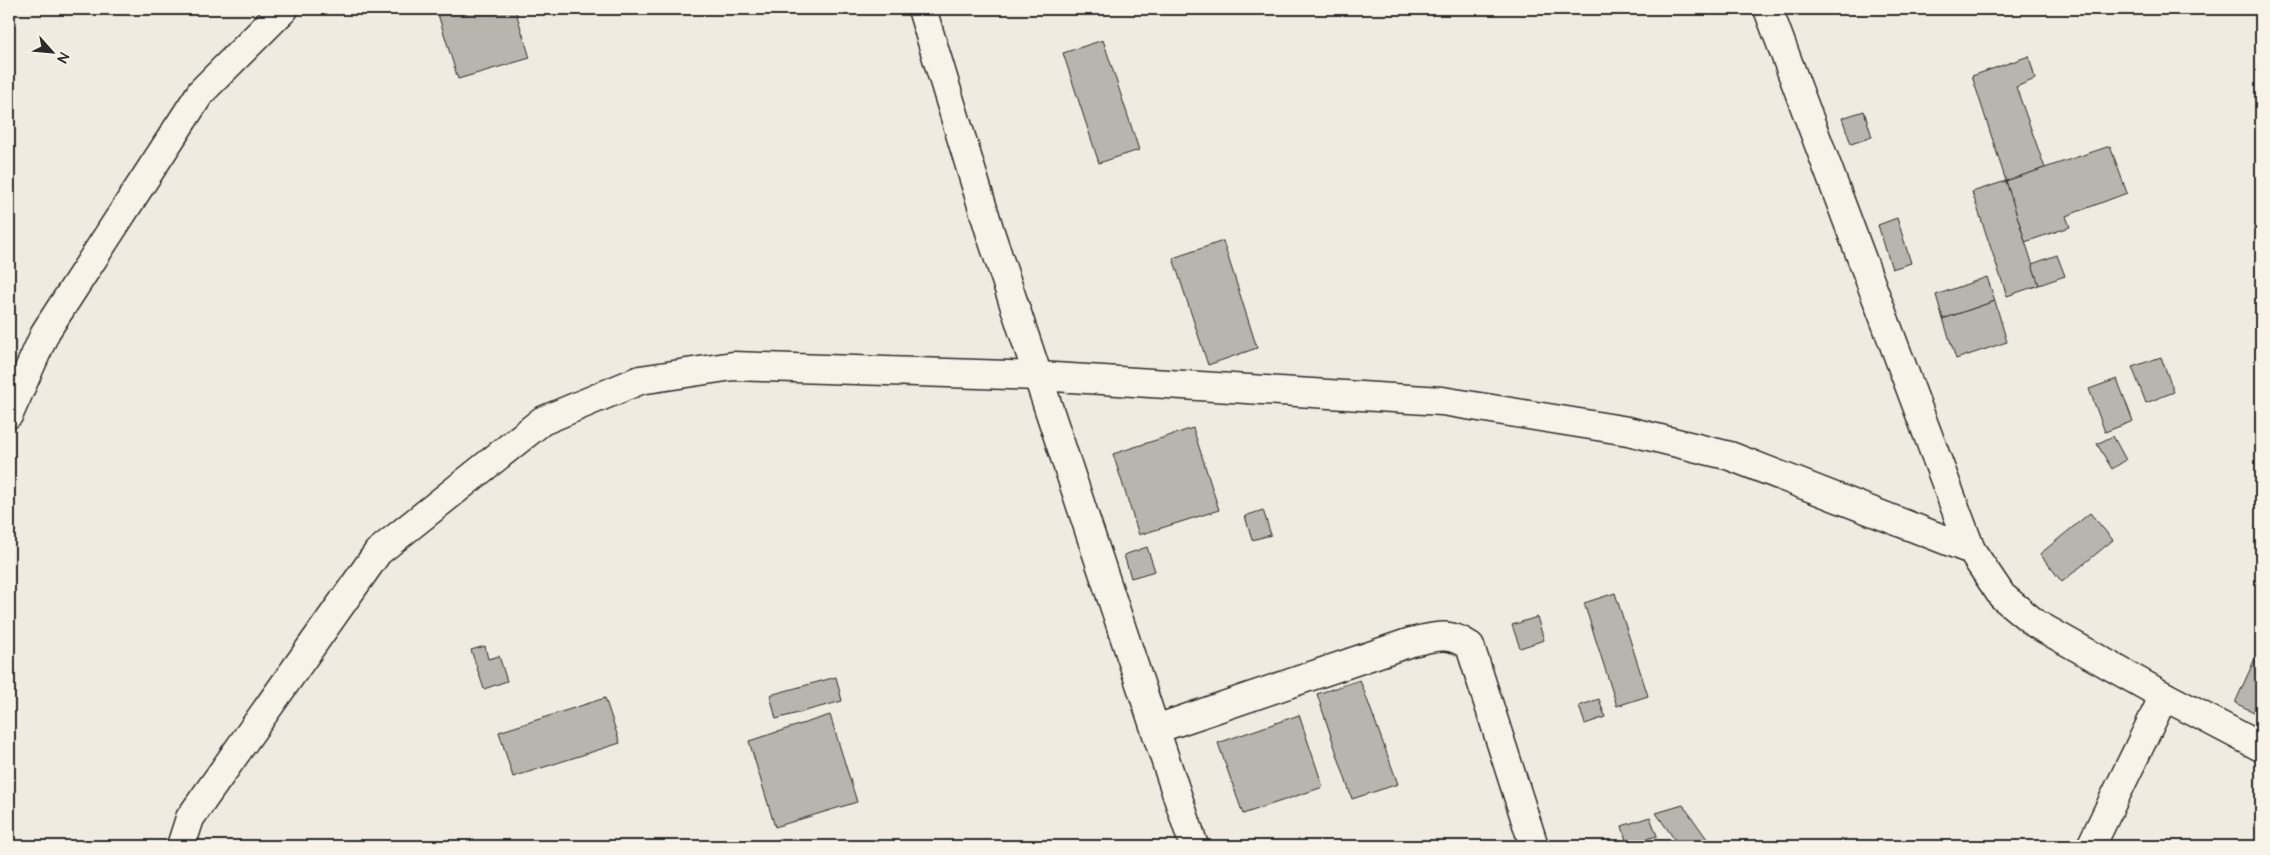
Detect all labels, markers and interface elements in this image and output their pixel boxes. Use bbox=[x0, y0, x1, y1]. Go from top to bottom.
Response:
north arrow bbox=[28, 28, 78, 78]
text: N bbox=[52, 49, 74, 66]

